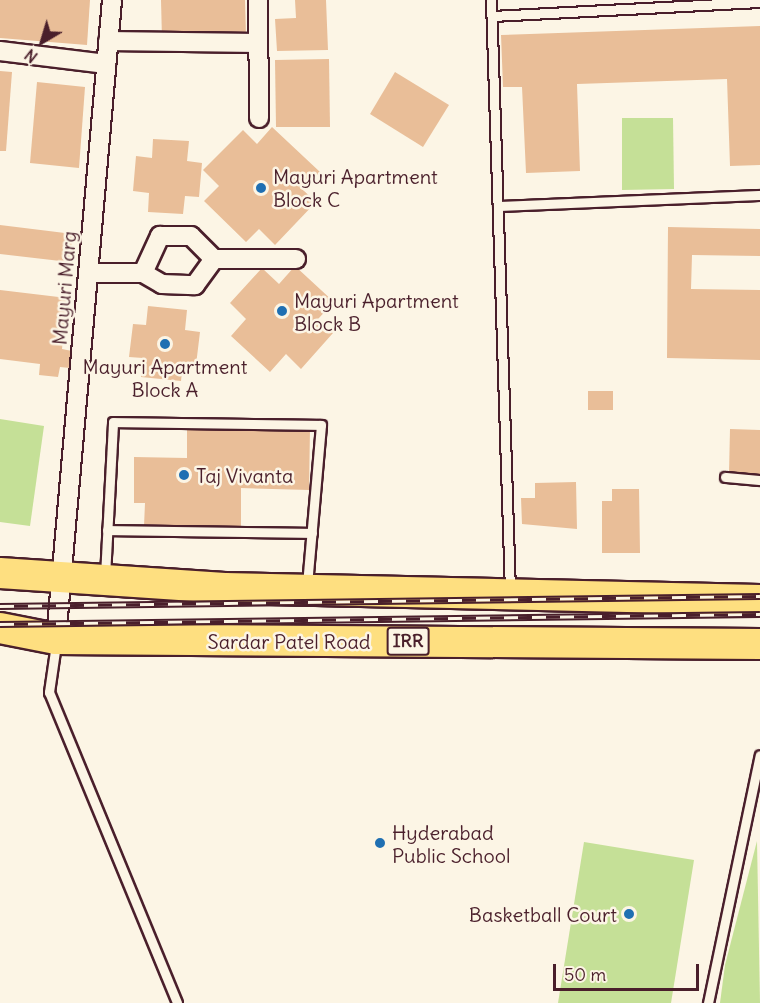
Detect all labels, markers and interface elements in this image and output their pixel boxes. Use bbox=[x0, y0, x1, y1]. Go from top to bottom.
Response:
north arrow bbox=[12, 12, 72, 72]
text: N bbox=[20, 45, 41, 67]
place label: Mayuri Apartment Block C bbox=[273, 164, 438, 211]
marker: Mayuri Apartment Block C bbox=[254, 181, 268, 195]
street label: Mayuri Marg bbox=[47, 230, 81, 346]
place label: Mayuri Apartment Block B bbox=[294, 288, 459, 335]
marker: Mayuri Apartment Block B bbox=[275, 304, 289, 318]
marker: Mayuri Apartment Block A bbox=[158, 337, 172, 351]
place label: Mayuri Apartment Block A bbox=[83, 354, 247, 401]
place label: Taj Vivanta bbox=[196, 463, 293, 487]
marker: Taj Vivanta bbox=[177, 468, 191, 482]
road number: IRR bbox=[386, 626, 430, 656]
street label: Sardar Patel Road bbox=[208, 629, 370, 653]
place label: Hyderabad Public School bbox=[392, 820, 510, 867]
marker: Hyderabad Public School bbox=[373, 836, 387, 850]
place label: Basketball Court bbox=[469, 902, 617, 926]
marker: Basketball Court bbox=[622, 907, 636, 921]
scale bar bbox=[556, 952, 702, 990]
text: 50 m bbox=[564, 963, 606, 986]

